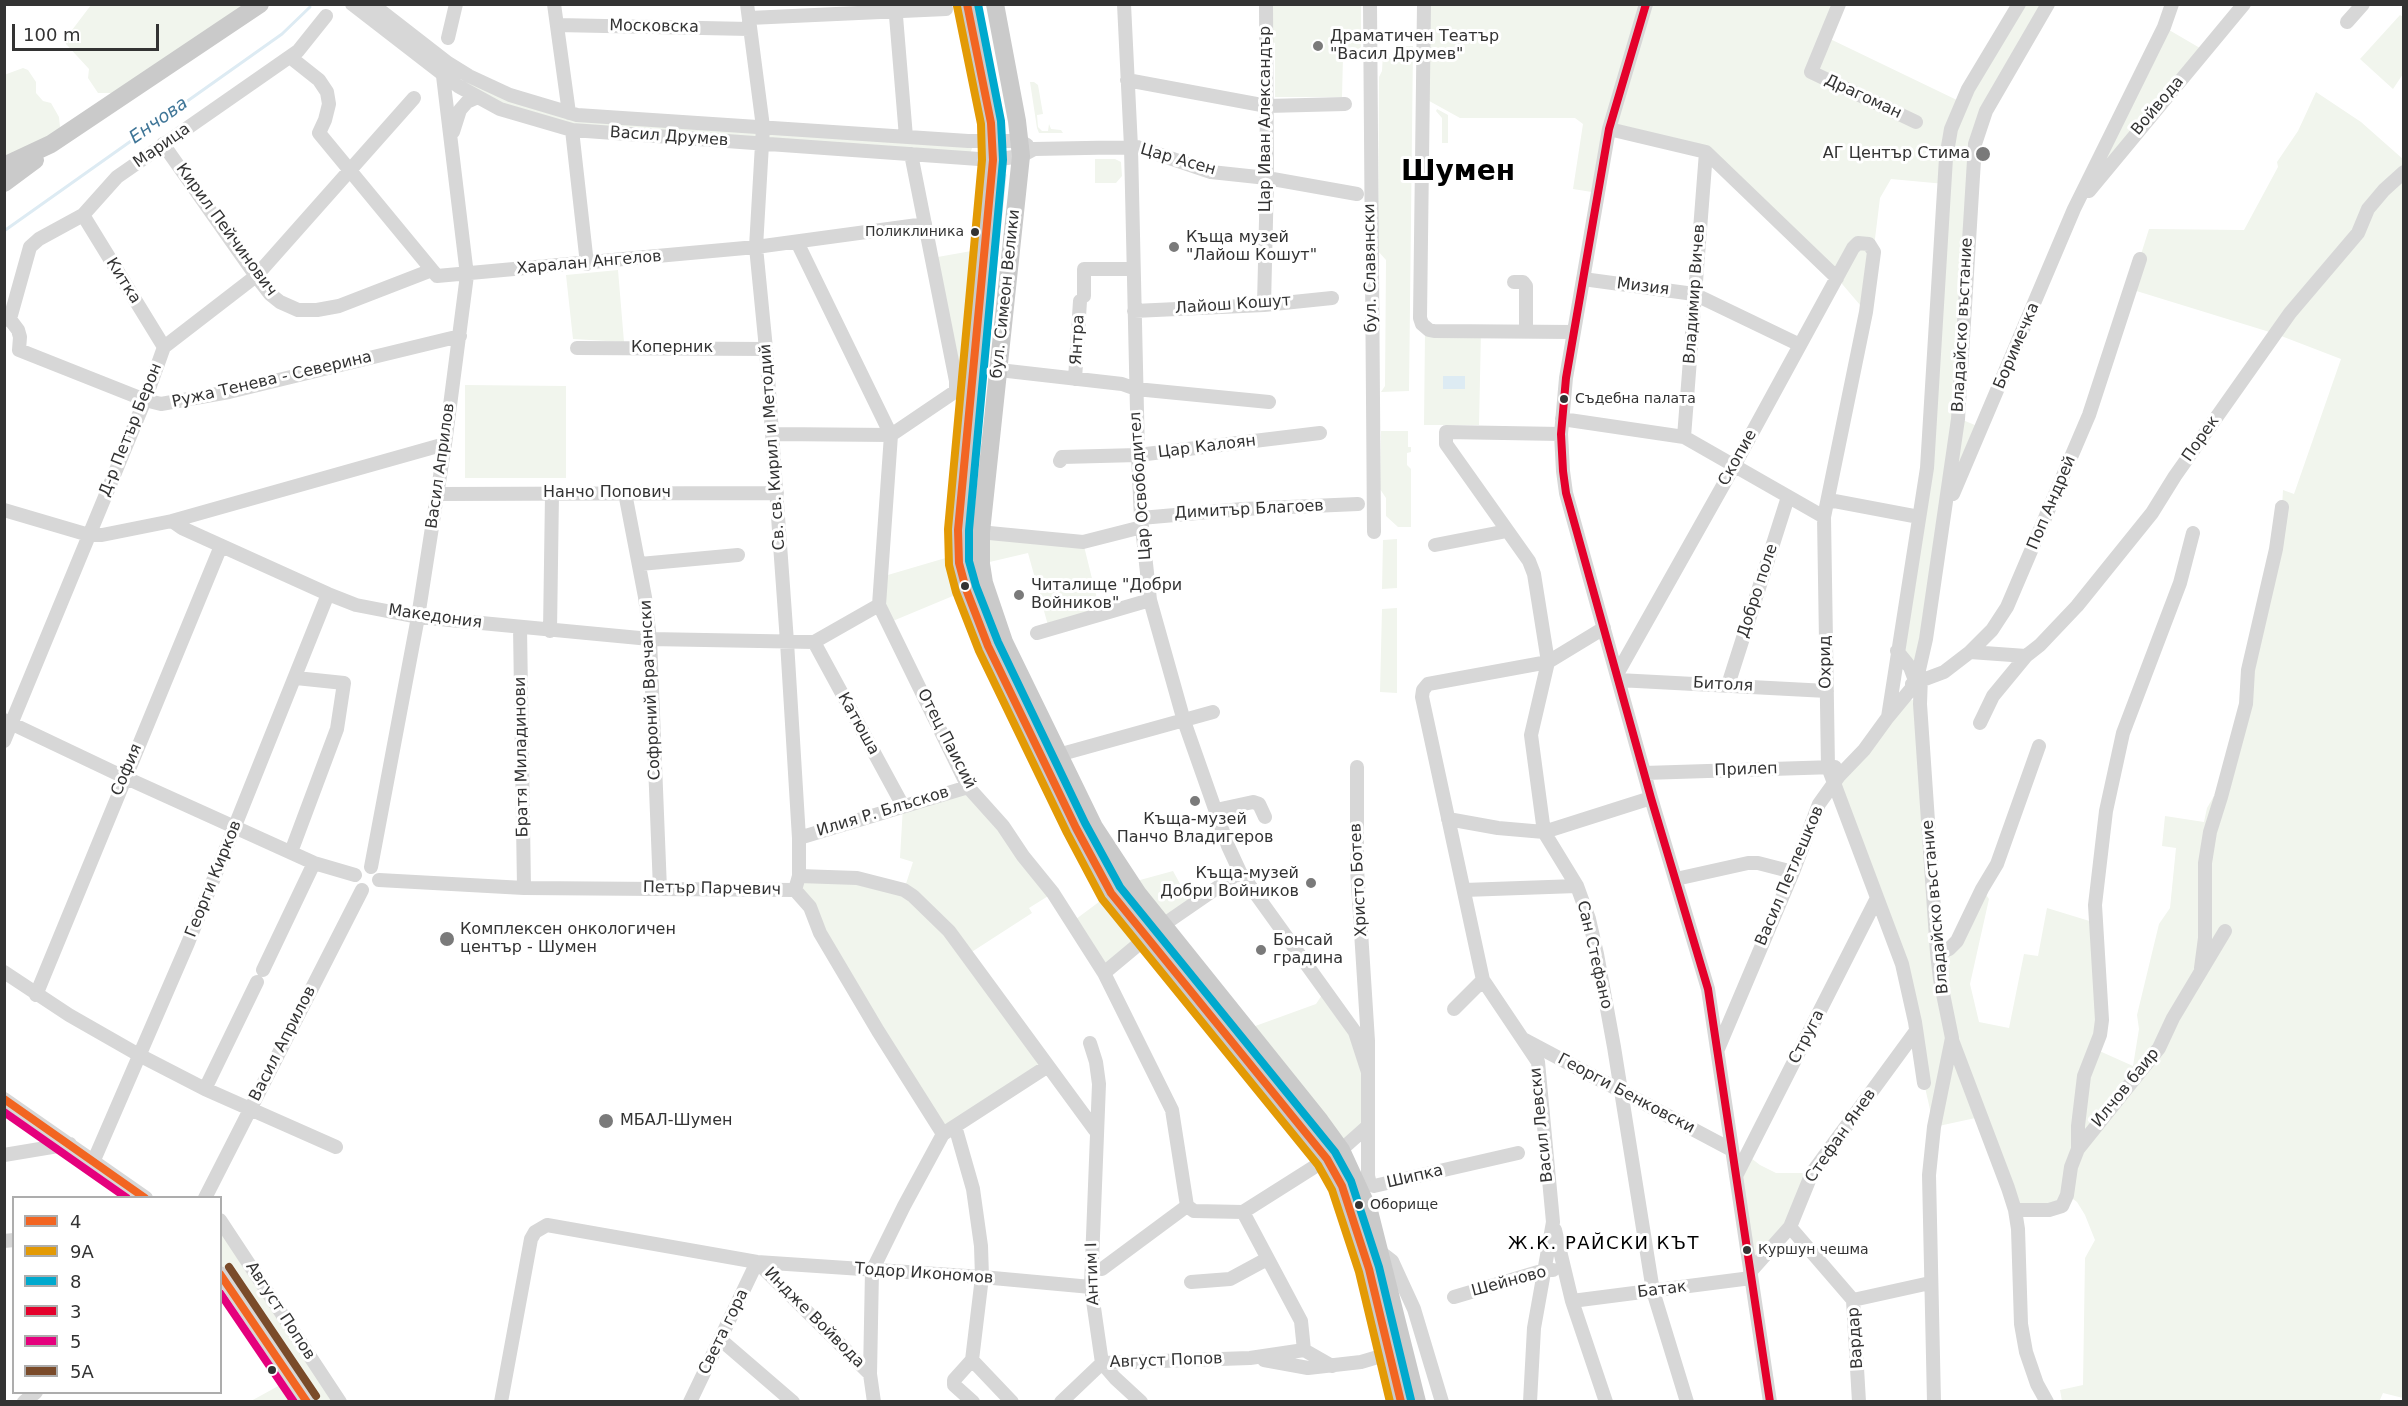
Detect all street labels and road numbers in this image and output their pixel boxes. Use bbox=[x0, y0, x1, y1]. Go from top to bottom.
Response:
street label: Московска bbox=[609, 17, 699, 37]
street label: Цар Иван Александър bbox=[1256, 26, 1276, 212]
street label: Драгоман bbox=[1821, 71, 1905, 123]
street label: Войвода bbox=[2128, 73, 2188, 139]
street label: Марица bbox=[130, 120, 194, 172]
street label: Васил Друмев bbox=[609, 123, 729, 151]
street label: Цар Асен bbox=[1138, 140, 1218, 180]
street label: Кирил Пейчинович bbox=[171, 160, 281, 300]
street label: бул. Славянски bbox=[1360, 203, 1382, 333]
street label: бул. Симеон Велики bbox=[988, 208, 1024, 380]
street label: Владимир Вичев bbox=[1681, 223, 1709, 365]
street label: Владайско въстание bbox=[1949, 237, 1977, 413]
street label: Харалан Ангелов bbox=[516, 247, 662, 279]
street label: Китка bbox=[101, 254, 145, 308]
street label: Мизия bbox=[1616, 274, 1670, 300]
street label: Лайош Кошут bbox=[1174, 291, 1292, 319]
street label: Боримечка bbox=[1990, 300, 2044, 392]
street label: Янтра bbox=[1067, 314, 1089, 366]
street label: Коперник bbox=[631, 338, 713, 358]
street label: Св. св. Кирил и Методий bbox=[756, 343, 790, 551]
street label: Ружа Тенева - Северина bbox=[170, 348, 374, 412]
street label: Д-р Петър Берон bbox=[95, 360, 167, 500]
street label: Васил Априлов bbox=[423, 402, 459, 530]
street label: Цар Освободител bbox=[1126, 411, 1156, 561]
street label: Порек bbox=[2178, 412, 2224, 466]
street label: Скопие bbox=[1715, 427, 1761, 489]
street label: Цар Калоян bbox=[1157, 431, 1257, 463]
street label: Поп Андрей bbox=[2024, 453, 2080, 553]
street label: Нанчо Попович bbox=[543, 483, 671, 503]
street label: Димитър Благоев bbox=[1174, 496, 1324, 524]
street label: Добро поле bbox=[1734, 542, 1782, 640]
street label: Софроний Врачански bbox=[637, 599, 665, 781]
street label: Македония bbox=[387, 601, 483, 633]
street label: Охрид bbox=[1816, 635, 1836, 689]
street label: Битоля bbox=[1692, 674, 1754, 696]
street label: Братя Миладинови bbox=[511, 676, 533, 838]
street label: Отец Паисий bbox=[913, 686, 979, 792]
street label: Катюша bbox=[833, 689, 883, 759]
street label: София bbox=[107, 741, 147, 799]
street label: Прилеп bbox=[1714, 759, 1778, 781]
street label: Илия Р. Блъсков bbox=[815, 783, 951, 841]
street label: Васил Петлешков bbox=[1752, 803, 1828, 949]
street label: Георги Кирков bbox=[182, 818, 246, 940]
street label: Владайско въстание bbox=[1919, 819, 1953, 995]
street label: Христо Ботев bbox=[1346, 823, 1372, 937]
street label: Петър Парчевич bbox=[643, 878, 781, 900]
street label: Сан Стефано bbox=[1572, 899, 1616, 1011]
street label: Васил Априлов bbox=[246, 983, 320, 1105]
street label: Струга bbox=[1785, 1007, 1829, 1067]
street label: Илчов баир bbox=[2088, 1045, 2164, 1131]
street label: Георги Бенковски bbox=[1554, 1050, 1698, 1138]
street label: Васил Левски bbox=[1526, 1067, 1558, 1183]
street label: Стефан Янев bbox=[1802, 1085, 1880, 1187]
street label: Шипка bbox=[1385, 1161, 1445, 1193]
street label: Антим I bbox=[1082, 1242, 1104, 1306]
street label: Август Попов bbox=[241, 1258, 319, 1364]
street label: Тодор Икономов bbox=[854, 1260, 994, 1288]
street label: Шейново bbox=[1469, 1263, 1549, 1301]
street label: Индже Войвода bbox=[760, 1264, 868, 1372]
street label: Батак bbox=[1636, 1277, 1688, 1303]
street label: Света гора bbox=[695, 1286, 753, 1378]
street label: Вардар bbox=[1844, 1306, 1868, 1370]
street label: Август Попов bbox=[1109, 1349, 1223, 1373]

